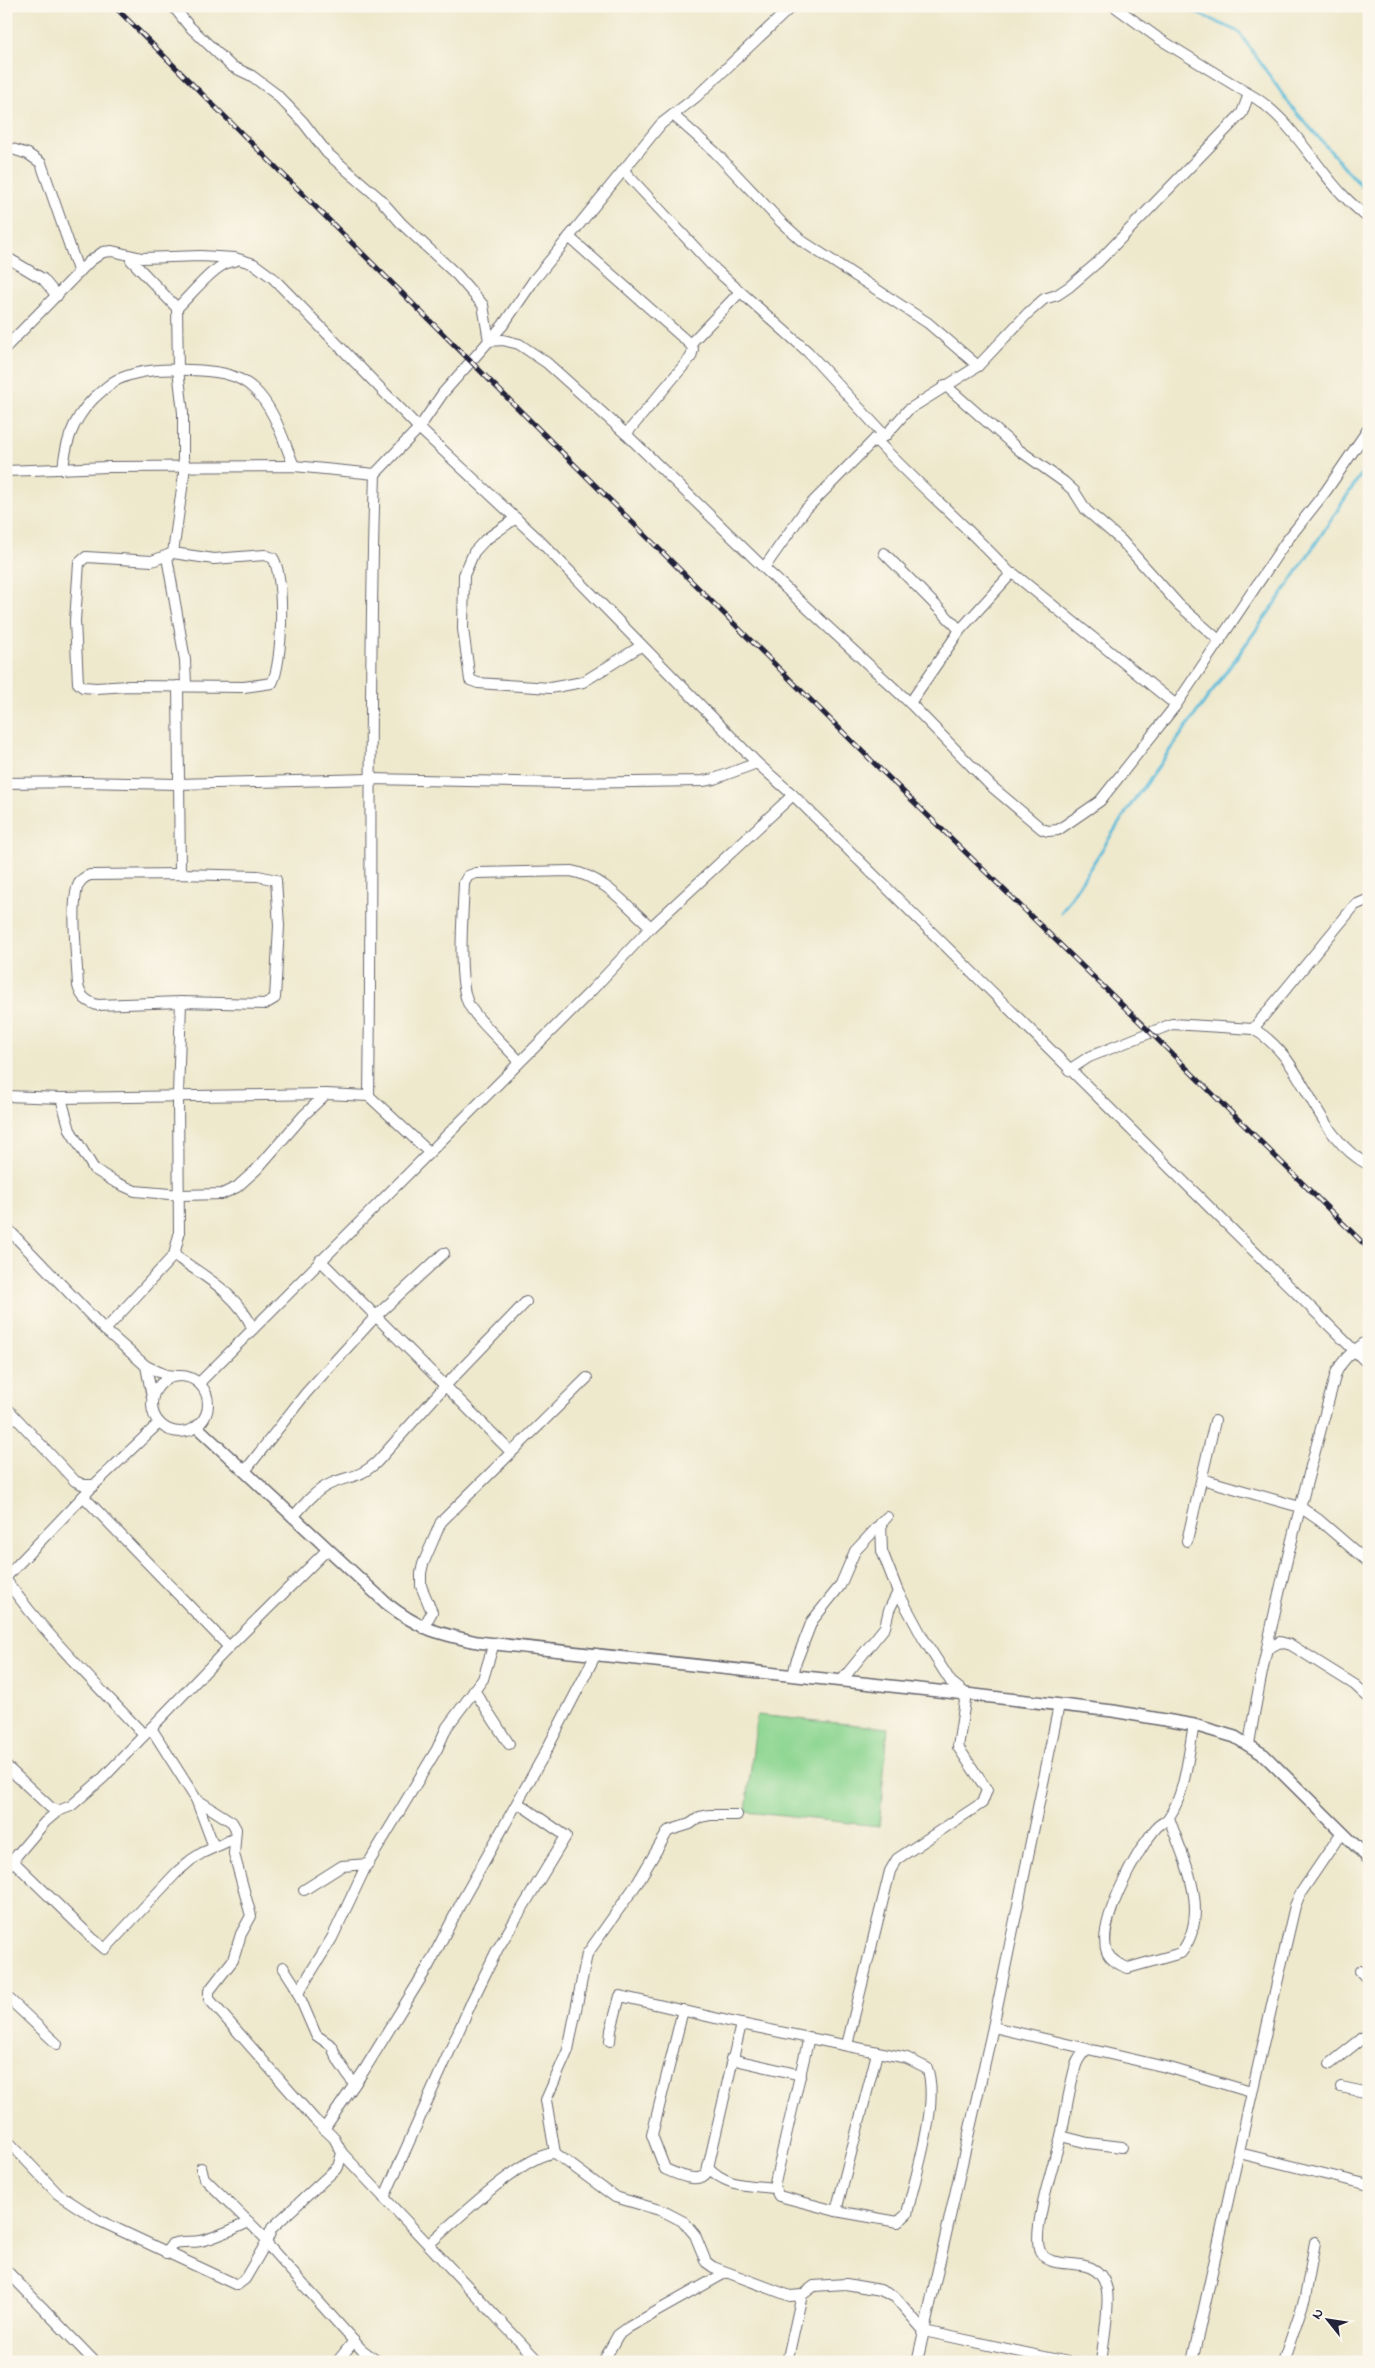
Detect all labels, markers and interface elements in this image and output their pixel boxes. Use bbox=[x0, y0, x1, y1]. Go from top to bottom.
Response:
north arrow bbox=[1302, 2296, 1352, 2346]
text: N bbox=[1307, 2305, 1329, 2324]

